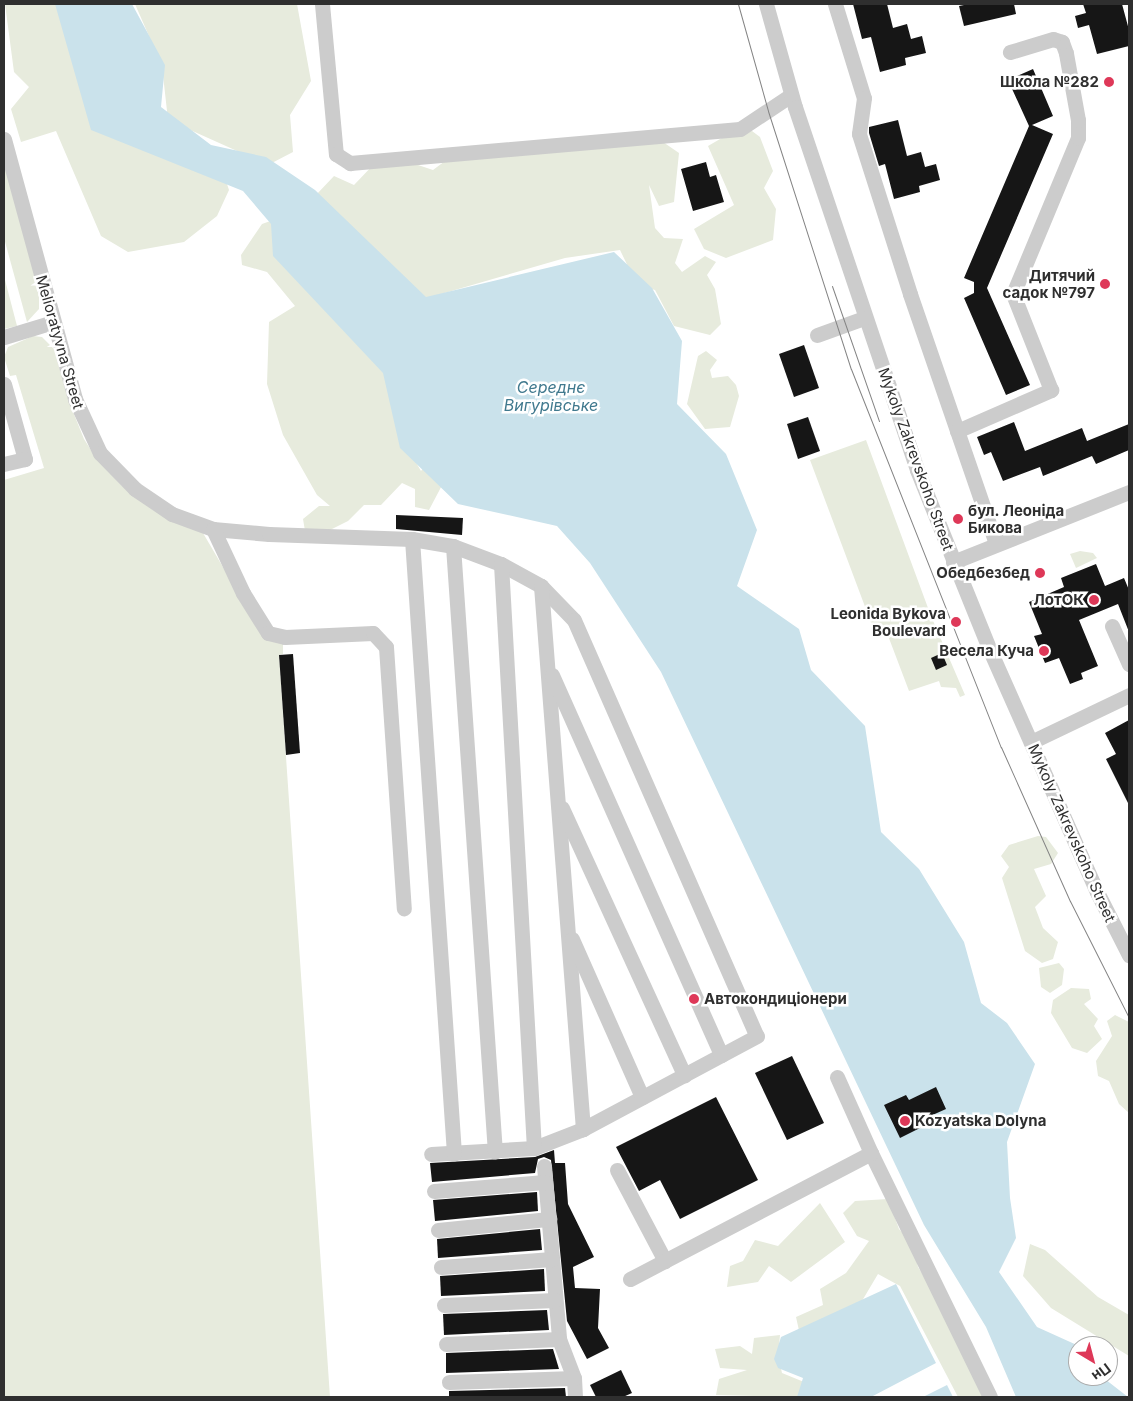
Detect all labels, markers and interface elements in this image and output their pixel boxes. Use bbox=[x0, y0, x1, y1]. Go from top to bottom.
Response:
place label: Школа №282 bbox=[1000, 73, 1099, 91]
marker: Школа №282 bbox=[1103, 76, 1115, 88]
place label: Дитячий садок №797 bbox=[1003, 266, 1095, 301]
street label: Melioratyvna Street bbox=[32, 273, 88, 411]
marker: Дитячий садок №797 bbox=[1099, 278, 1111, 290]
street label: Mykoly Zakrevskoho Street bbox=[875, 365, 957, 553]
water label: Середнє Вигурівське bbox=[504, 377, 598, 415]
place label: бул. Леоніда Бикова bbox=[968, 501, 1065, 536]
marker: бул. Леоніда Бикова bbox=[952, 513, 964, 525]
place label: Обедбезбед bbox=[936, 564, 1030, 582]
marker: Обедбезбед bbox=[1034, 567, 1046, 579]
place label: ЛотОК bbox=[1034, 591, 1084, 609]
marker: ЛотОК bbox=[1088, 594, 1100, 606]
place label: Leonida Bykova Boulevard bbox=[830, 604, 946, 639]
marker: Leonida Bykova Boulevard bbox=[950, 616, 962, 628]
place label: Весела Куча bbox=[939, 642, 1034, 660]
marker: Весела Куча bbox=[1038, 645, 1050, 657]
street label: Mykoly Zakrevskoho Street bbox=[1025, 741, 1119, 925]
place label: Автокондиціонери bbox=[704, 990, 847, 1008]
marker: Автокондиціонери bbox=[688, 993, 700, 1005]
place label: Kozyatska Dolyna bbox=[915, 1112, 1046, 1130]
marker: Kozyatska Dolyna bbox=[899, 1115, 911, 1127]
north arrow bbox=[1068, 1336, 1118, 1386]
text: Пн bbox=[1089, 1360, 1115, 1385]

